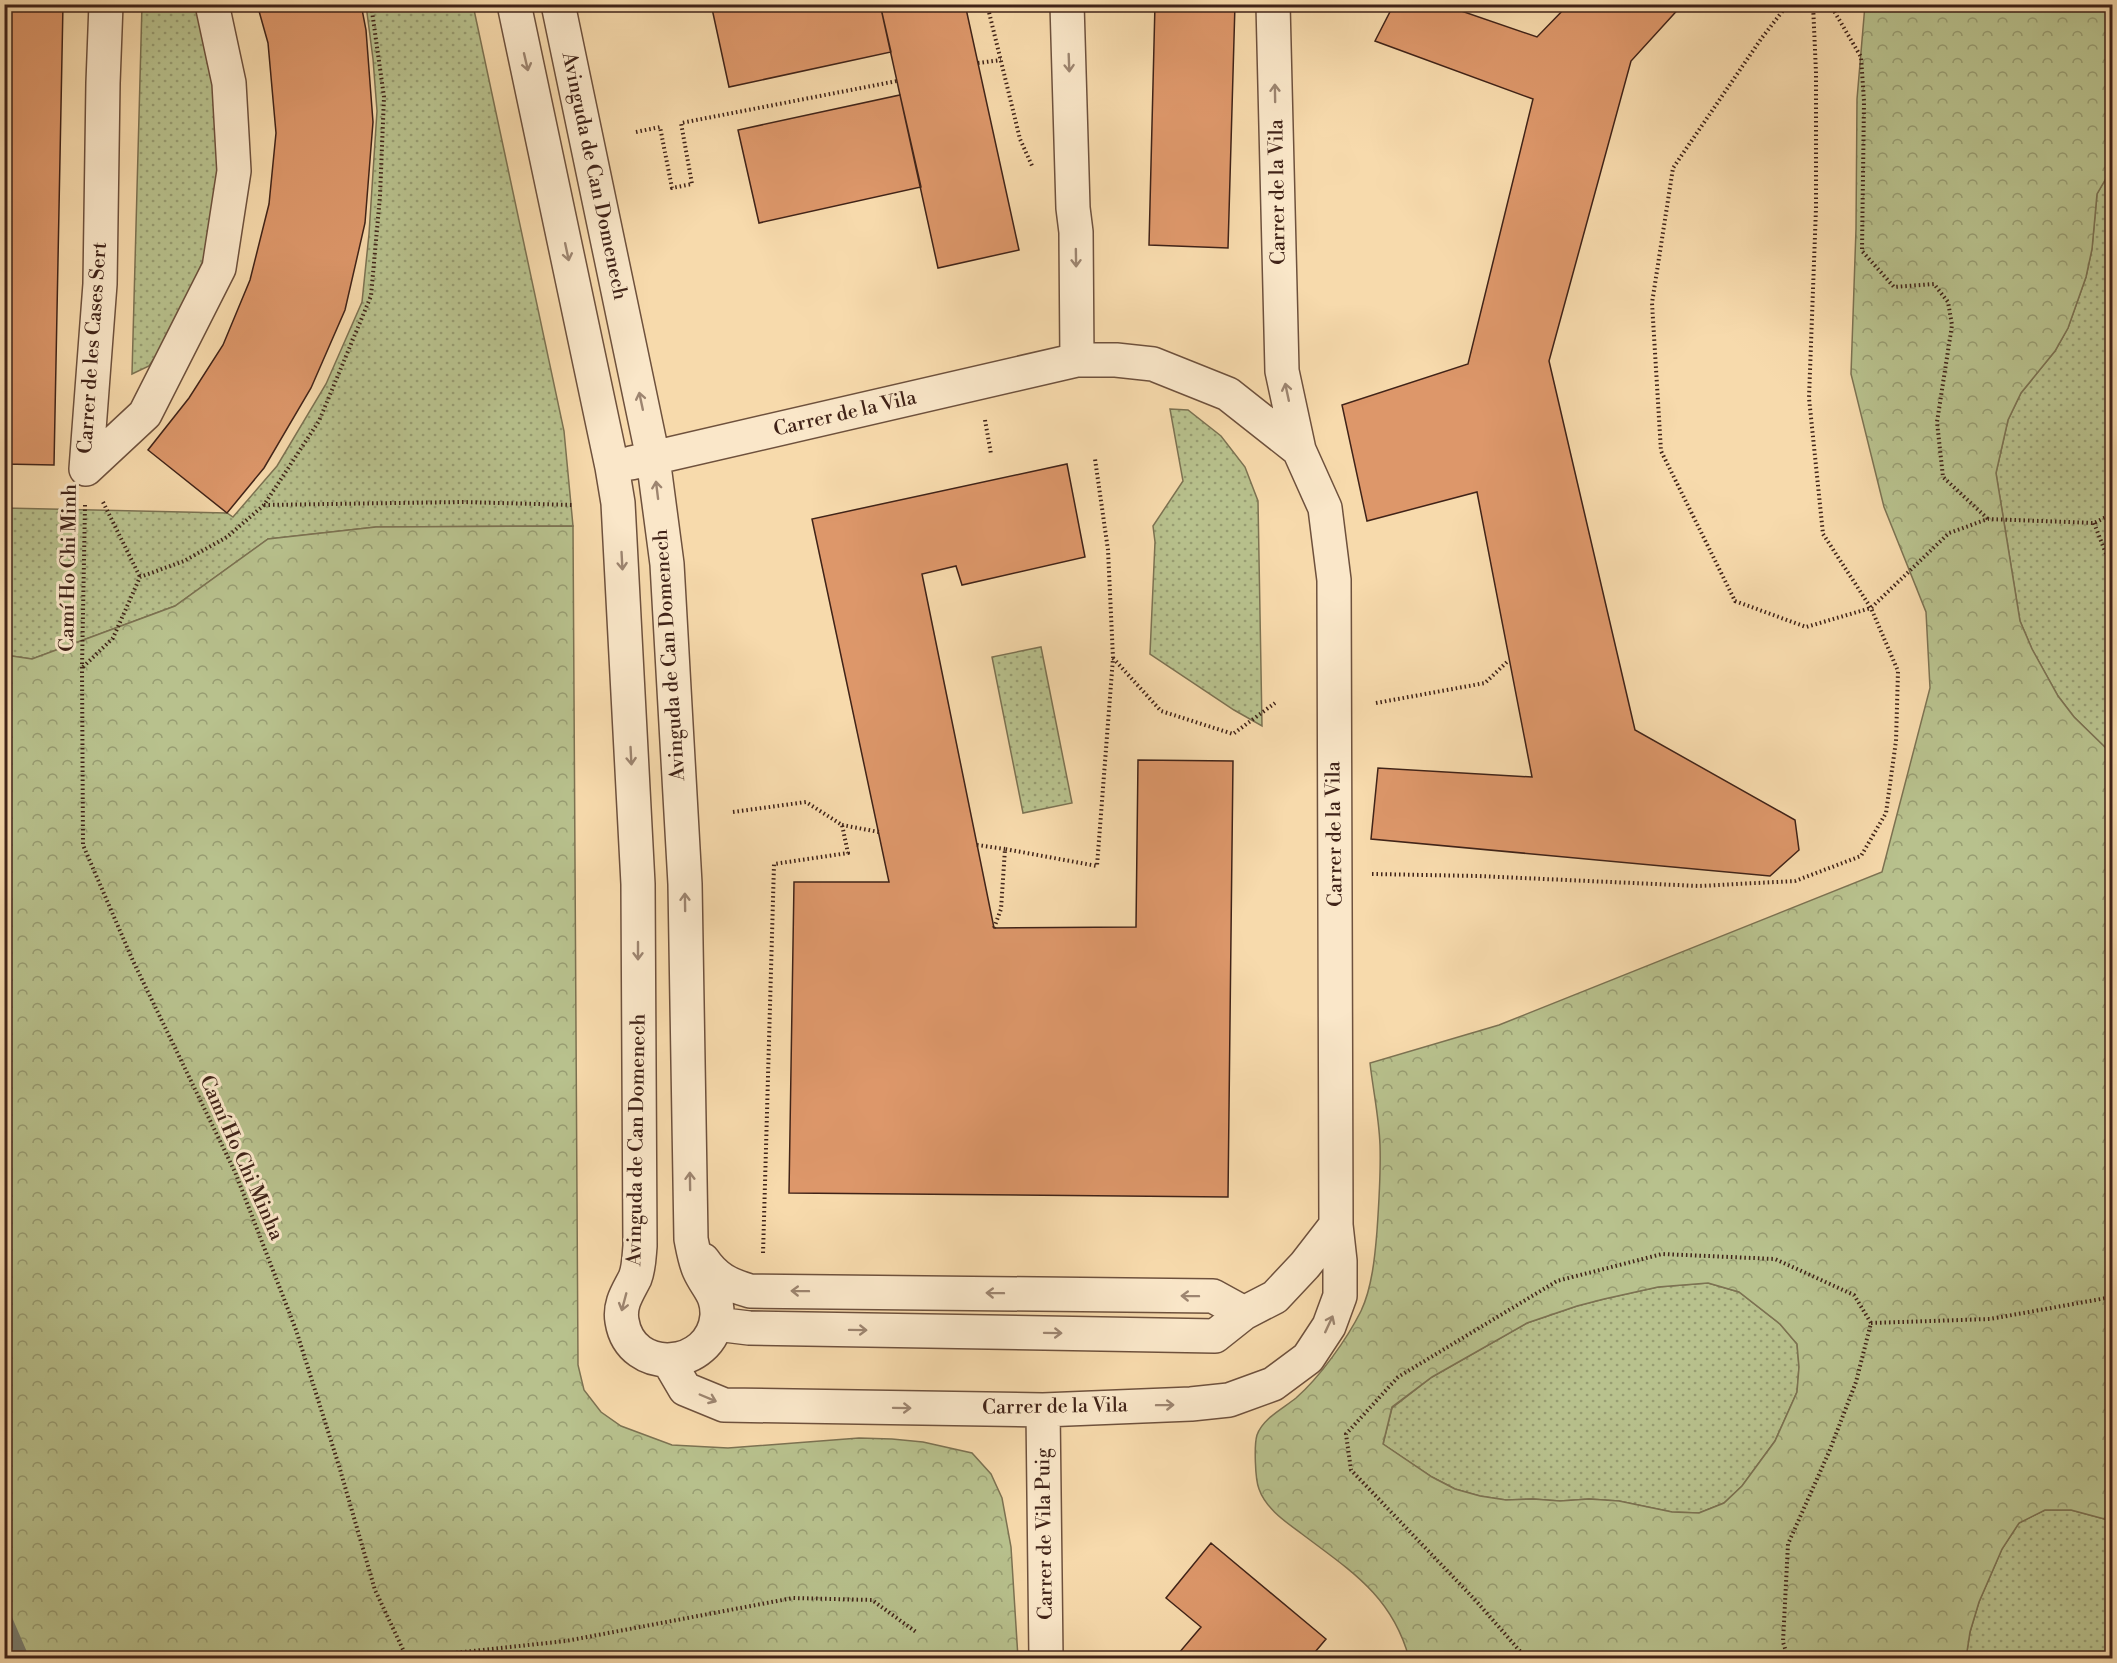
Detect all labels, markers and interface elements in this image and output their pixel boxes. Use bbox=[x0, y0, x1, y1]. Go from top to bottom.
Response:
street label: Avinguda de Can Domenech bbox=[555, 49, 632, 302]
one-way arrow bbox=[521, 52, 533, 71]
one-way arrow bbox=[1063, 52, 1074, 72]
one-way arrow bbox=[1269, 83, 1281, 103]
street label: Carrer de la Vila bbox=[1264, 118, 1292, 265]
street label: Carrer de les Cases Sert bbox=[73, 241, 113, 455]
one-way arrow bbox=[562, 242, 573, 262]
one-way arrow bbox=[1070, 247, 1082, 267]
one-way arrow bbox=[1281, 383, 1292, 403]
street label: Carrer de la Vila bbox=[771, 385, 920, 443]
one-way arrow bbox=[635, 391, 646, 411]
one-way arrow bbox=[652, 481, 663, 501]
street label: Camí Ho Chi Minh bbox=[55, 484, 83, 652]
street label: Avinguda de Can Domenech bbox=[649, 528, 691, 783]
one-way arrow bbox=[616, 550, 627, 570]
one-way arrow bbox=[626, 745, 637, 765]
street label: Carrer de la Vila bbox=[1321, 760, 1349, 907]
one-way arrow bbox=[679, 892, 691, 912]
one-way arrow bbox=[632, 940, 644, 960]
street label: Avinguda de Can Domenech bbox=[622, 1014, 652, 1267]
street label: Camí Ho Chi Minha bbox=[193, 1072, 289, 1245]
one-way arrow bbox=[684, 1171, 696, 1191]
one-way arrow bbox=[790, 1285, 810, 1297]
one-way arrow bbox=[985, 1287, 1005, 1299]
one-way arrow bbox=[1180, 1290, 1200, 1301]
one-way arrow bbox=[618, 1292, 630, 1311]
one-way arrow bbox=[1323, 1315, 1335, 1333]
one-way arrow bbox=[847, 1324, 867, 1336]
one-way arrow bbox=[1042, 1327, 1062, 1339]
one-way arrow bbox=[699, 1393, 717, 1405]
street label: Carrer de la Vila bbox=[982, 1393, 1129, 1421]
one-way arrow bbox=[1154, 1399, 1174, 1411]
one-way arrow bbox=[892, 1402, 912, 1414]
street label: Carrer de Vila Puig bbox=[1031, 1447, 1059, 1620]

